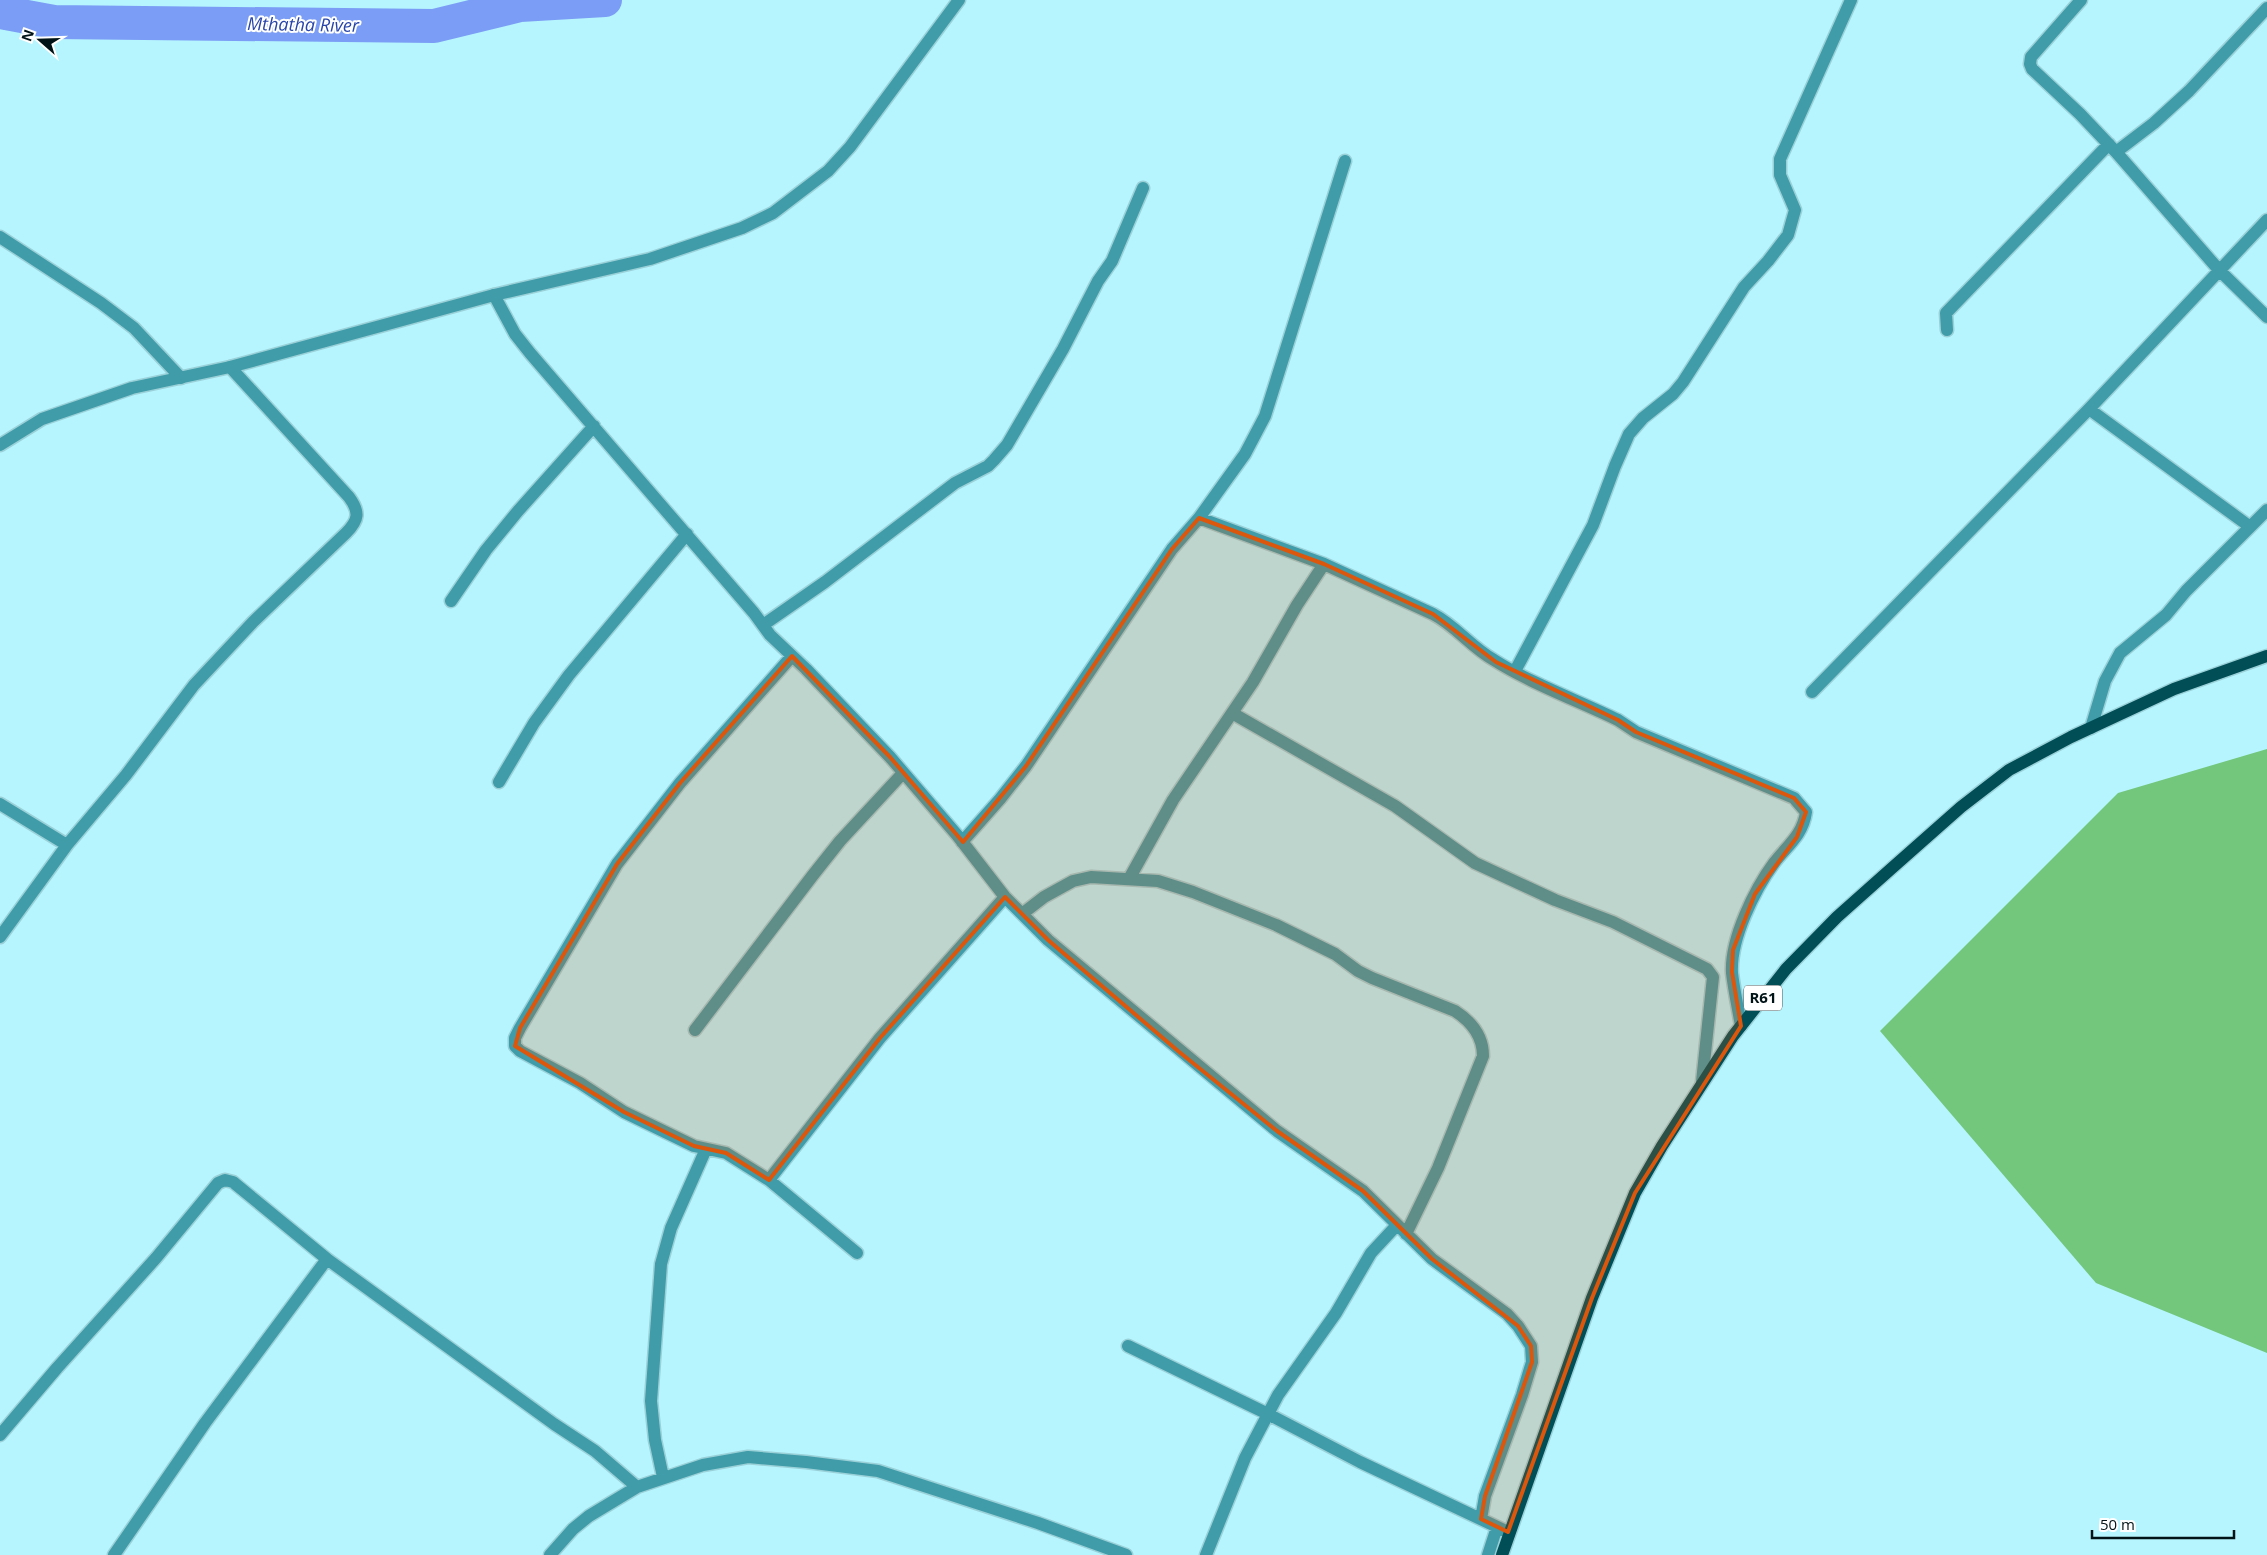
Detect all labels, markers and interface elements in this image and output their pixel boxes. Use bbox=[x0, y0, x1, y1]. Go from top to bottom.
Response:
water label: Mthatha River bbox=[247, 11, 360, 37]
north arrow bbox=[15, 15, 65, 65]
text: N bbox=[16, 27, 38, 44]
road number: R61 bbox=[1744, 986, 1782, 1010]
scale bar bbox=[2092, 1508, 2234, 1540]
text: 50 m bbox=[2100, 1514, 2135, 1534]

